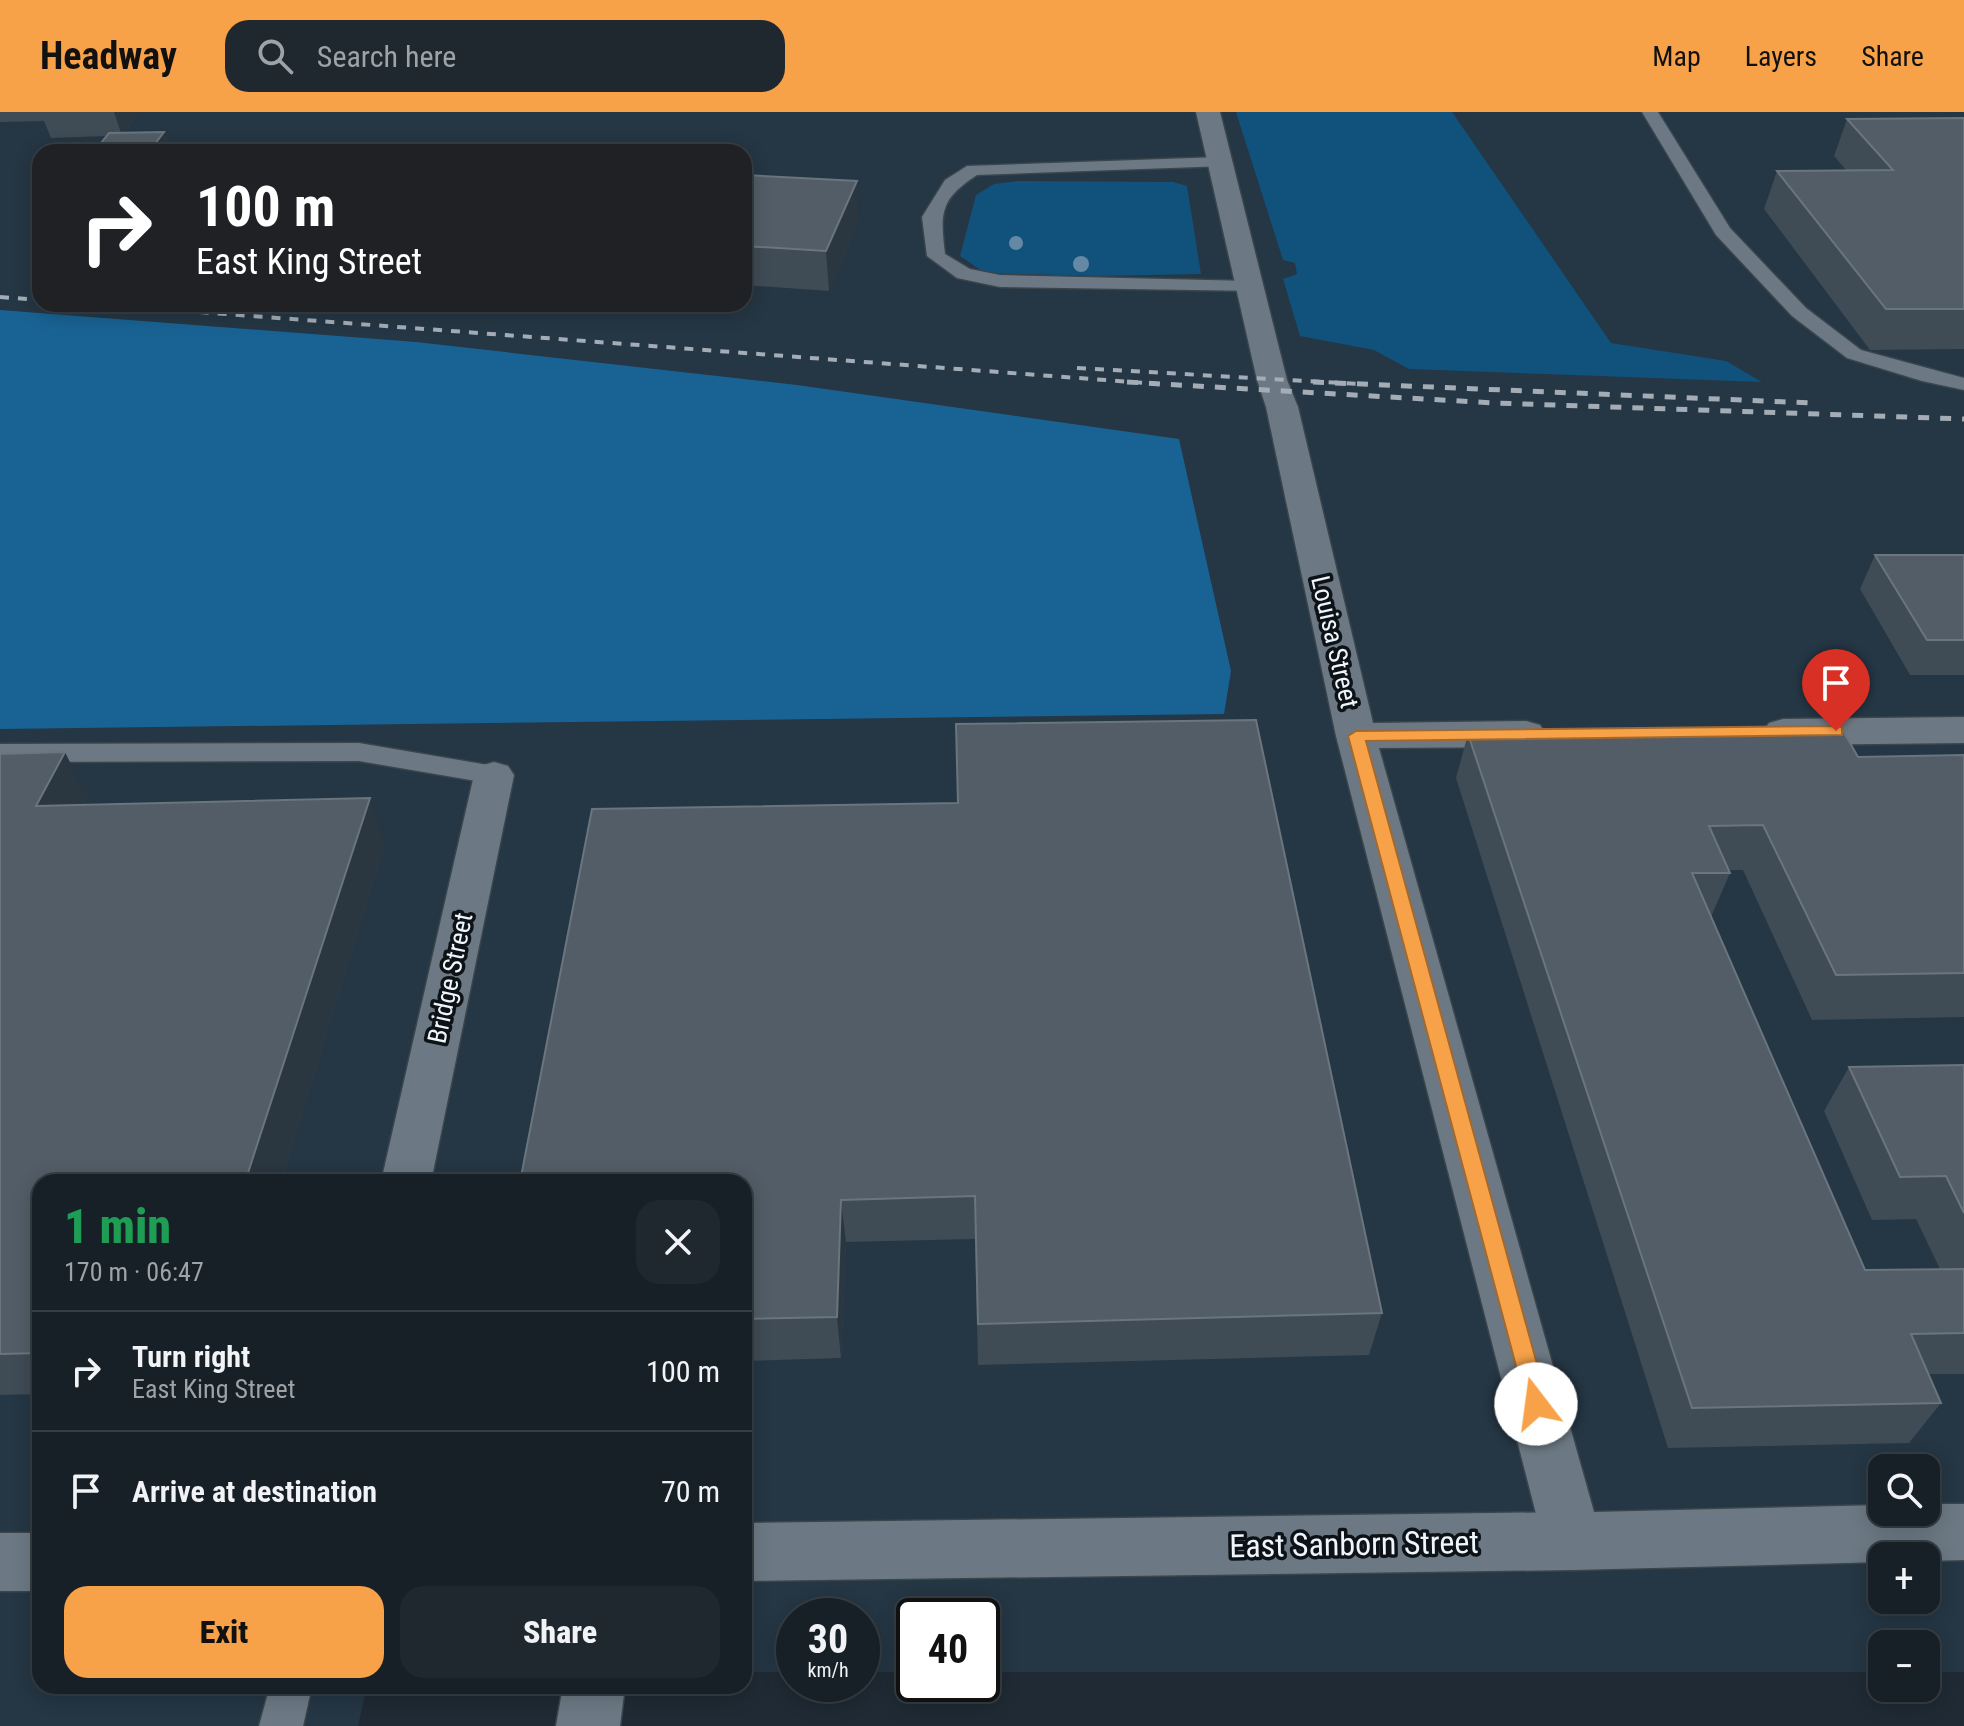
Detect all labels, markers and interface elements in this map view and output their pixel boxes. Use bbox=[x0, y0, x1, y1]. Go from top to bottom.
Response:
search box bbox=[225, 20, 785, 92]
text: Headway bbox=[40, 34, 177, 78]
icon: search bbox=[253, 34, 297, 78]
text: Search here bbox=[317, 39, 456, 74]
text: Map bbox=[1652, 40, 1701, 73]
text: Layers bbox=[1745, 40, 1817, 73]
text: Share bbox=[1861, 40, 1924, 73]
text: 100 m bbox=[196, 174, 335, 240]
icon: right bbox=[64, 176, 168, 280]
text: East King Street bbox=[196, 241, 422, 283]
street label: Louisa Street bbox=[1305, 573, 1365, 711]
pin bbox=[1802, 649, 1870, 731]
icon: arrive bbox=[1814, 661, 1858, 705]
street label: Bridge Street bbox=[422, 910, 478, 1046]
text: 1 min bbox=[64, 1198, 171, 1255]
button: close bbox=[636, 1200, 720, 1284]
text: 170 m · 06:47 bbox=[64, 1257, 204, 1287]
text: Turn right bbox=[132, 1339, 250, 1374]
icon: right bbox=[64, 1349, 108, 1393]
text: 100 m bbox=[646, 1354, 720, 1389]
position arrow bbox=[1494, 1362, 1578, 1446]
text: East King Street bbox=[132, 1374, 295, 1404]
map controls bbox=[1868, 1454, 1940, 1702]
button: search bbox=[1868, 1454, 1940, 1526]
icon: arrive bbox=[64, 1469, 108, 1513]
text: Arrive at destination bbox=[132, 1474, 377, 1509]
text: 70 m bbox=[661, 1474, 720, 1509]
street label: East Sanborn Street bbox=[1229, 1523, 1479, 1565]
button: + bbox=[1868, 1542, 1940, 1614]
button: Exit bbox=[64, 1586, 384, 1678]
button: Share bbox=[400, 1586, 720, 1678]
speed limit sign: 40 bbox=[896, 1598, 1000, 1702]
text: 30 bbox=[808, 1616, 848, 1663]
button: − bbox=[1868, 1630, 1940, 1702]
text: km/h bbox=[807, 1658, 849, 1682]

